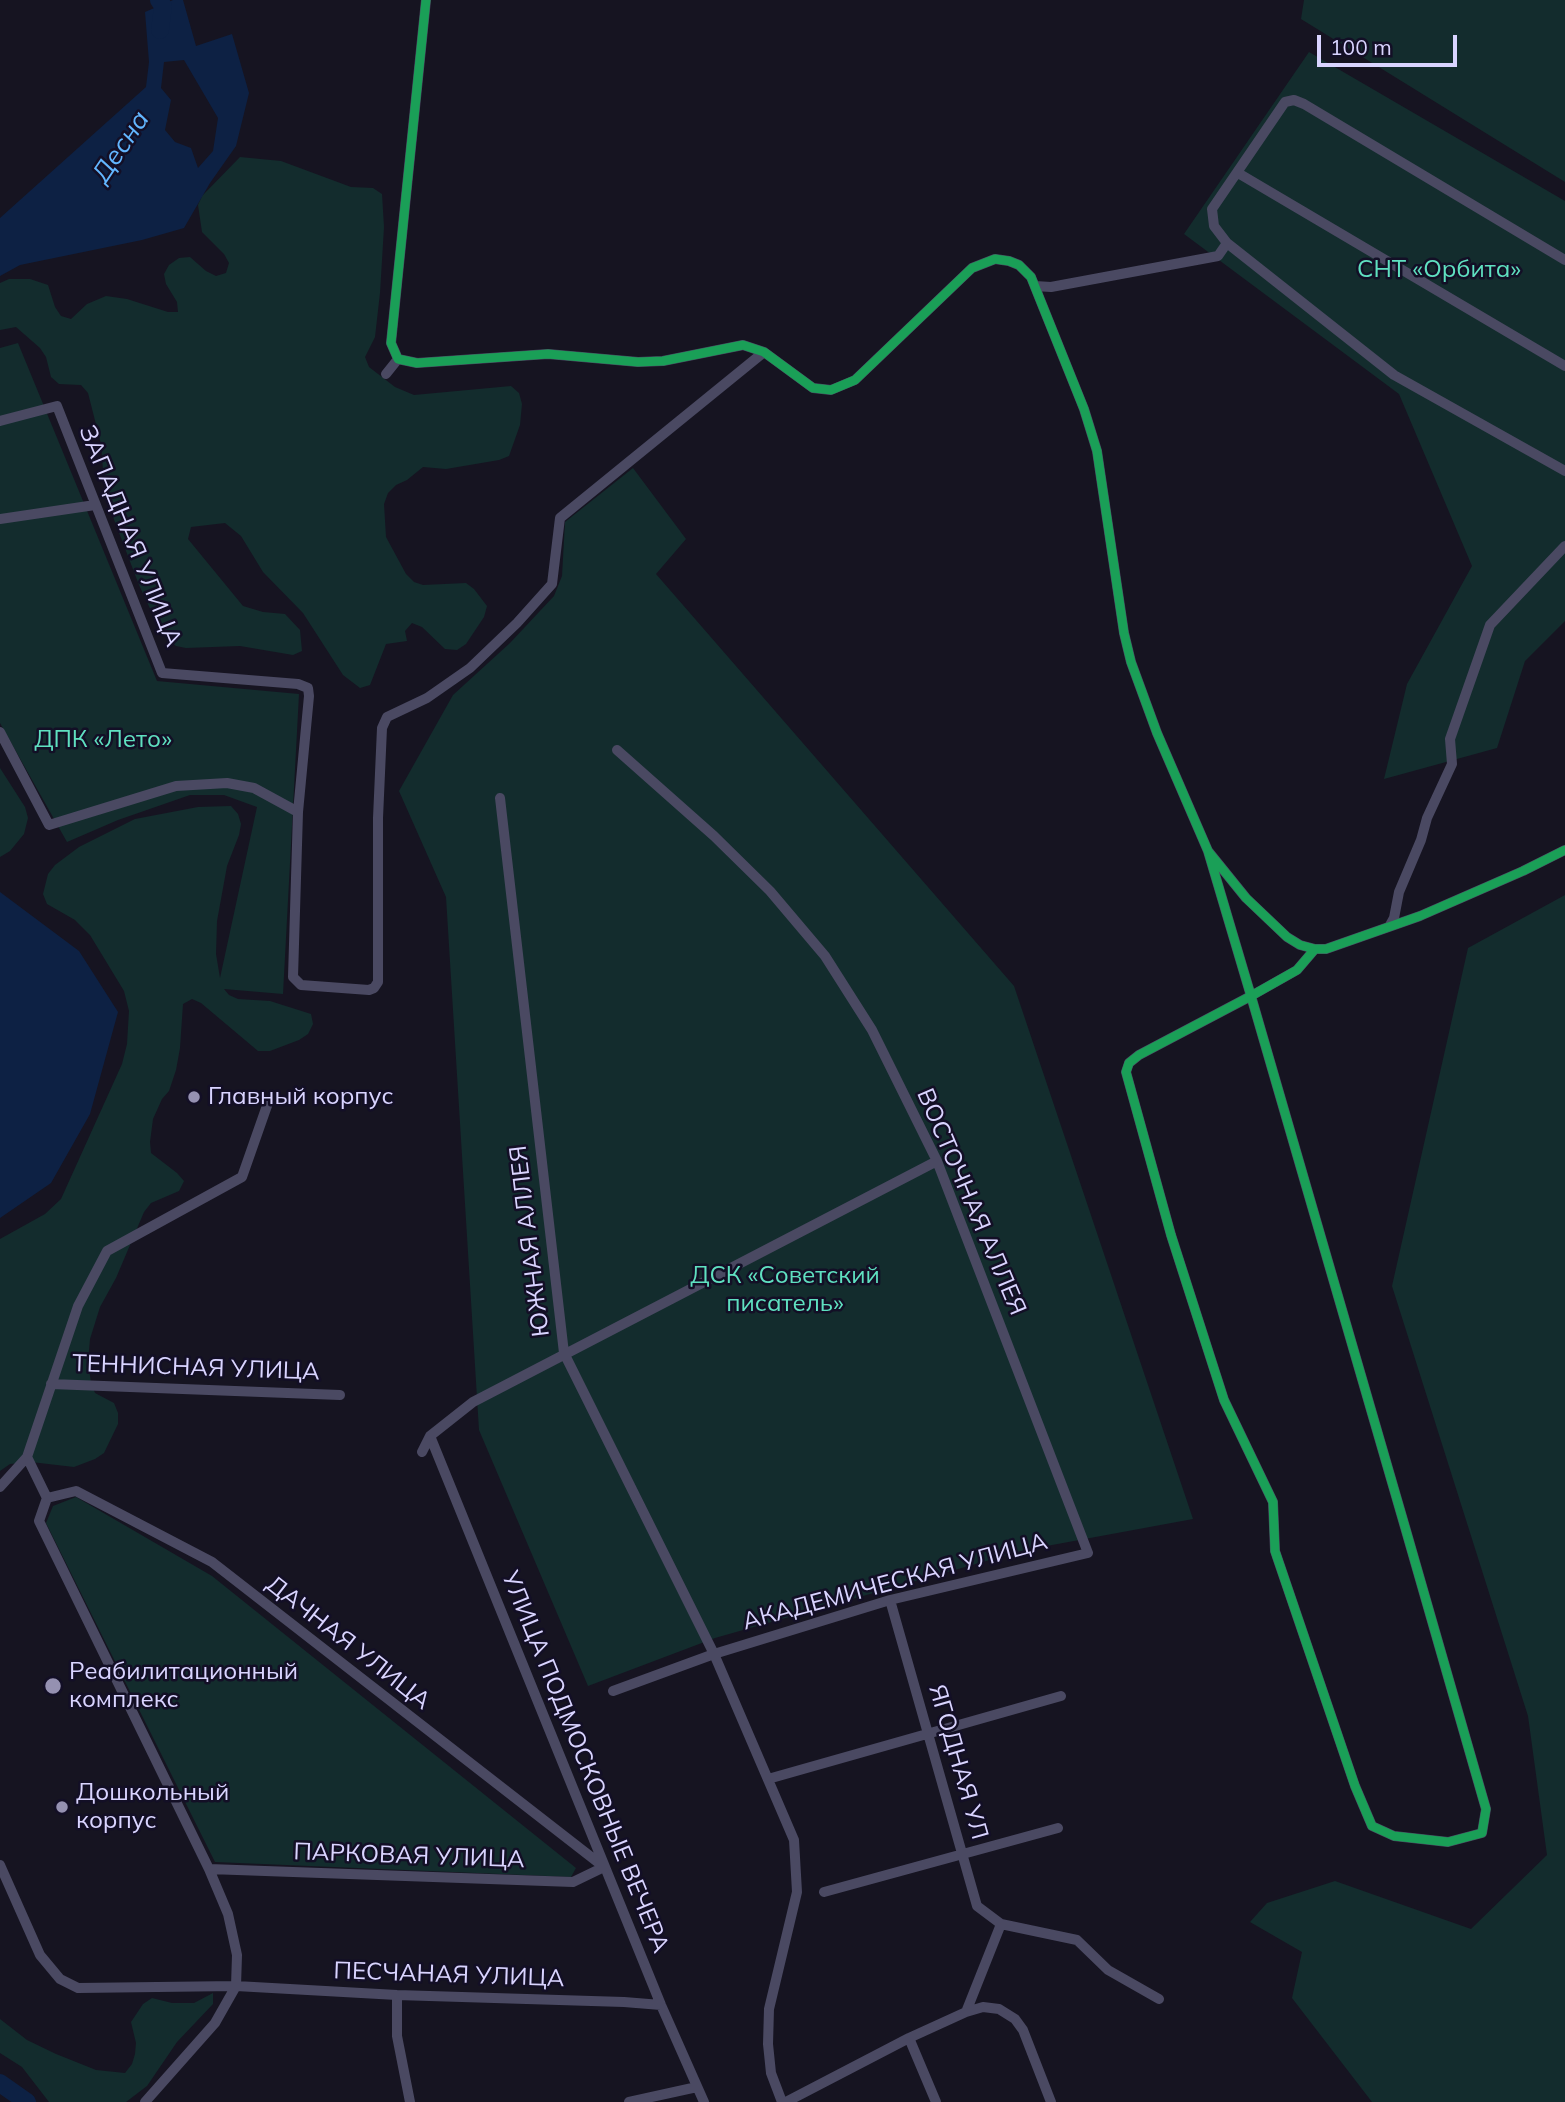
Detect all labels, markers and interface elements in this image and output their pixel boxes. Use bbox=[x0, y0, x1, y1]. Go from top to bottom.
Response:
scale bar bbox=[1320, 21, 1460, 65]
text: 100 m bbox=[1330, 34, 1392, 60]
water label: Десна bbox=[86, 105, 156, 189]
park label: СНТ «Орбита» bbox=[1357, 256, 1521, 284]
street label: ЗАПАДНАЯ УЛИЦА bbox=[72, 421, 188, 651]
park label: ДПК «Лето» bbox=[34, 726, 172, 754]
place label: Главный корпус bbox=[208, 1083, 394, 1111]
street label: ВОСТОЧНАЯ АЛЛЕЯ bbox=[910, 1084, 1032, 1320]
marker: Главный корпус bbox=[186, 1089, 202, 1105]
street label: ЮЖНАЯ АЛЛЕЯ bbox=[504, 1144, 556, 1338]
park label: ДСК «Советский писатель» bbox=[690, 1262, 880, 1318]
street label: ТЕННИСНАЯ УЛИЦА bbox=[72, 1349, 320, 1387]
street label: АКАДЕМИЧЕСКАЯ УЛИЦА bbox=[739, 1527, 1051, 1637]
street label: УЛИЦА ПОДМОСКОВНЫЕ ВЕЧЕРА bbox=[495, 1567, 675, 1957]
street label: ДАЧНАЯ УЛИЦА bbox=[260, 1570, 436, 1716]
place label: Реабилитационный комплекс bbox=[69, 1658, 298, 1714]
marker: Реабилитационный комплекс bbox=[43, 1676, 63, 1696]
street label: ЯГОДНАЯ УЛ bbox=[922, 1681, 994, 1843]
place label: Дошкольный корпус bbox=[76, 1779, 229, 1835]
marker: Дошкольный корпус bbox=[54, 1799, 70, 1815]
street label: ПАРКОВАЯ УЛИЦА bbox=[293, 1838, 525, 1874]
street label: ПЕСЧАНАЯ УЛИЦА bbox=[333, 1957, 565, 1993]

